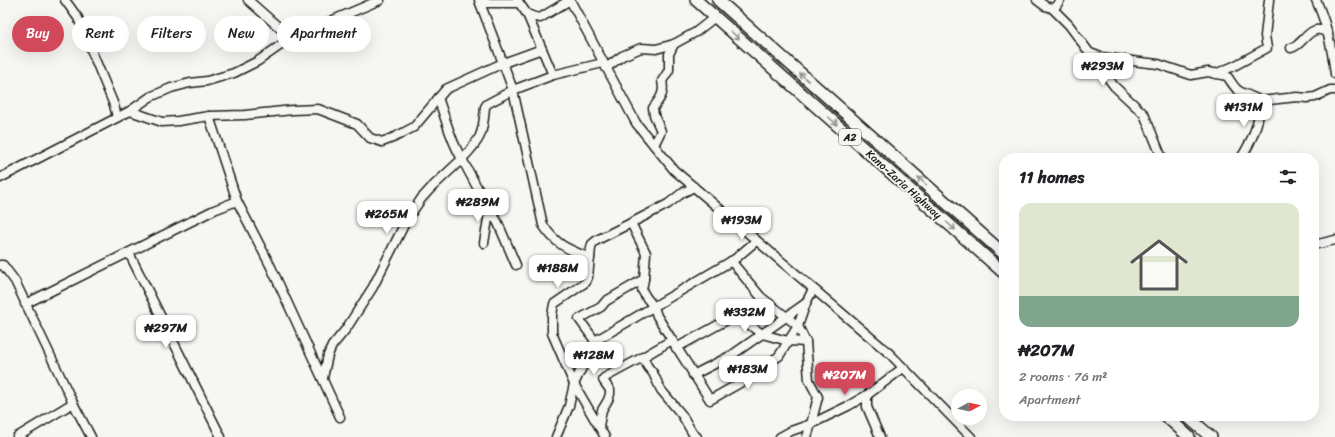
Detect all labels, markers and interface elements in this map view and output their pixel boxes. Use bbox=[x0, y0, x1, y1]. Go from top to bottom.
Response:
chip: Buy bbox=[12, 16, 64, 52]
chip: Rent bbox=[72, 16, 129, 52]
chip: Filters bbox=[137, 16, 206, 52]
chip: New bbox=[214, 16, 269, 52]
chip: Apartment bbox=[277, 16, 371, 52]
one-way arrow bbox=[730, 31, 741, 40]
pin: ₦293M bbox=[1075, 53, 1131, 87]
text: ₦293M bbox=[1082, 54, 1124, 77]
one-way arrow bbox=[799, 72, 809, 81]
pin: ₦131M bbox=[1216, 94, 1272, 128]
text: ₦131M bbox=[1225, 95, 1263, 118]
one-way arrow bbox=[828, 117, 838, 126]
road number: A2 bbox=[839, 129, 861, 145]
street label: Kano-Zaria Highway bbox=[861, 145, 946, 224]
text: 11 homes bbox=[1019, 162, 1084, 192]
icon: filters bbox=[1277, 166, 1299, 188]
one-way arrow bbox=[917, 177, 928, 186]
pin: ₦289M bbox=[450, 189, 506, 223]
text: ₦289M bbox=[457, 190, 499, 213]
pin: ₦265M bbox=[359, 201, 415, 235]
text: ₦265M bbox=[366, 202, 408, 225]
pin: ₦193M bbox=[714, 207, 770, 241]
text: ₦193M bbox=[722, 208, 762, 231]
one-way arrow bbox=[946, 221, 956, 231]
icon: home bbox=[1123, 229, 1195, 301]
pin: ₦188M bbox=[530, 255, 586, 289]
text: ₦188M bbox=[538, 256, 578, 279]
pin: ₦332M bbox=[717, 299, 773, 333]
text: ₦332M bbox=[724, 300, 766, 323]
pin: ₦297M bbox=[138, 315, 194, 349]
text: ₦297M bbox=[145, 316, 187, 339]
text: ₦207M bbox=[1019, 335, 1074, 365]
pin: ₦128M bbox=[566, 342, 622, 376]
text: ₦128M bbox=[574, 343, 614, 366]
pin: ₦183M bbox=[720, 356, 776, 390]
text: ₦183M bbox=[728, 357, 768, 380]
pin: ₦207M bbox=[817, 362, 873, 396]
text: ₦207M bbox=[824, 363, 866, 386]
text: 2 rooms · 76 m² bbox=[1019, 365, 1107, 388]
text: Apartment bbox=[1019, 388, 1080, 411]
north arrow bbox=[951, 389, 987, 425]
map controls bbox=[951, 389, 987, 425]

